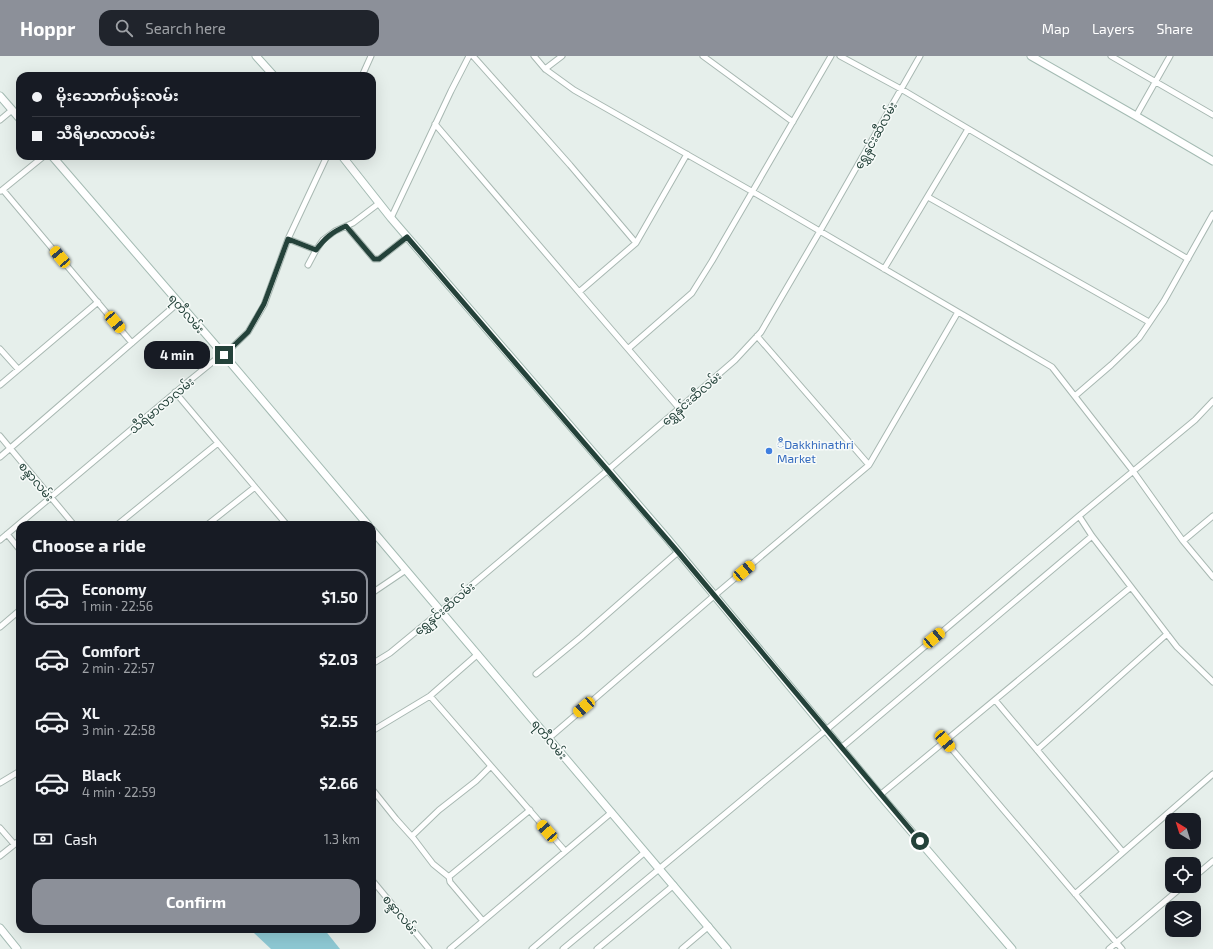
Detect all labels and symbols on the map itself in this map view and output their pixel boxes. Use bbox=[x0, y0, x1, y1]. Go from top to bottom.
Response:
street label: ရွှေနှင်းဆီလမ်း bbox=[850, 99, 903, 173]
car bbox=[48, 244, 72, 270]
street label: ရတီလမ်း bbox=[163, 290, 209, 338]
car bbox=[103, 309, 127, 335]
callout: 4 min bbox=[144, 341, 210, 369]
route end bbox=[215, 346, 233, 364]
street label: ရွှေနှင်းဆီလမ်း bbox=[658, 368, 726, 431]
street label: သီရိမာလာလမ်း bbox=[125, 373, 199, 439]
place label: ီDakkhinathri Market bbox=[777, 437, 854, 465]
marker: ီDakkhinathri Market bbox=[764, 446, 774, 456]
street label: စန္ဒာလမ်း bbox=[13, 458, 58, 506]
car bbox=[731, 559, 757, 583]
street label: ရွှေနှင်းဆီလမ်း bbox=[410, 578, 480, 640]
car bbox=[921, 626, 947, 650]
car bbox=[571, 695, 597, 719]
street label: ရတီလမ်း bbox=[526, 716, 571, 764]
car bbox=[933, 728, 957, 754]
north arrow bbox=[1165, 813, 1201, 849]
car bbox=[535, 818, 559, 844]
route start bbox=[911, 832, 929, 850]
street label: စန္ဒာလမ်း bbox=[377, 891, 422, 939]

